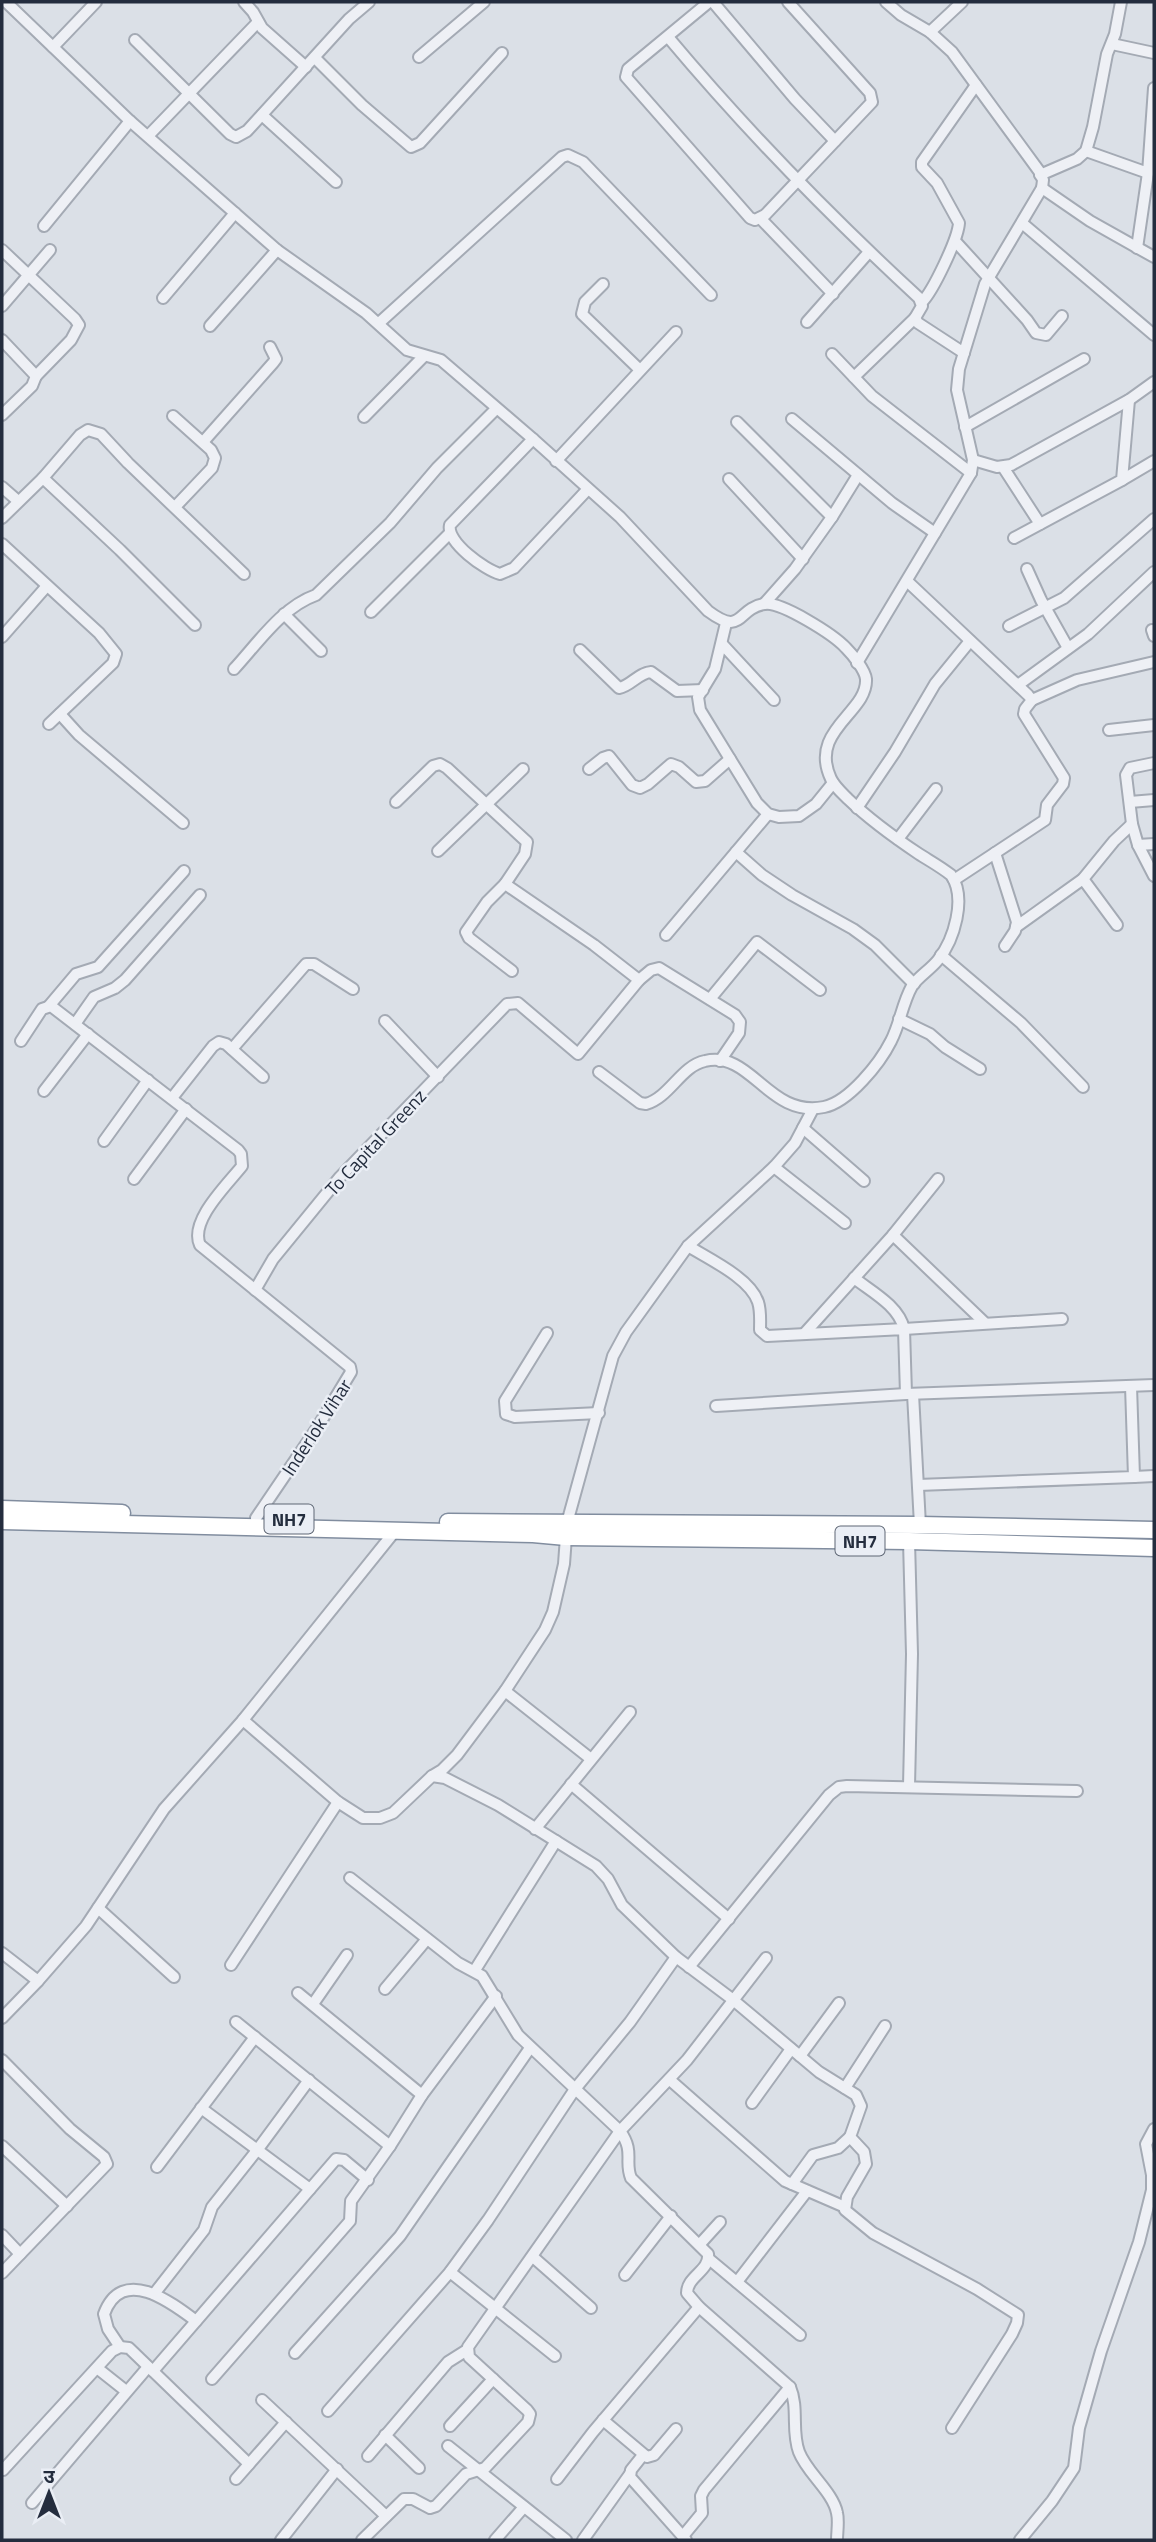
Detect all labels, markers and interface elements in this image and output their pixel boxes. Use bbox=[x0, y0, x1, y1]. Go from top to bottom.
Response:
street label: To Capital Greenz bbox=[318, 1082, 432, 1202]
street label: Inderlok Vihar bbox=[274, 1372, 358, 1481]
road number: NH7 bbox=[264, 1504, 314, 1534]
road number: NH7 bbox=[836, 1526, 884, 1556]
north arrow bbox=[14, 2458, 84, 2528]
text: उ bbox=[43, 2461, 55, 2490]

